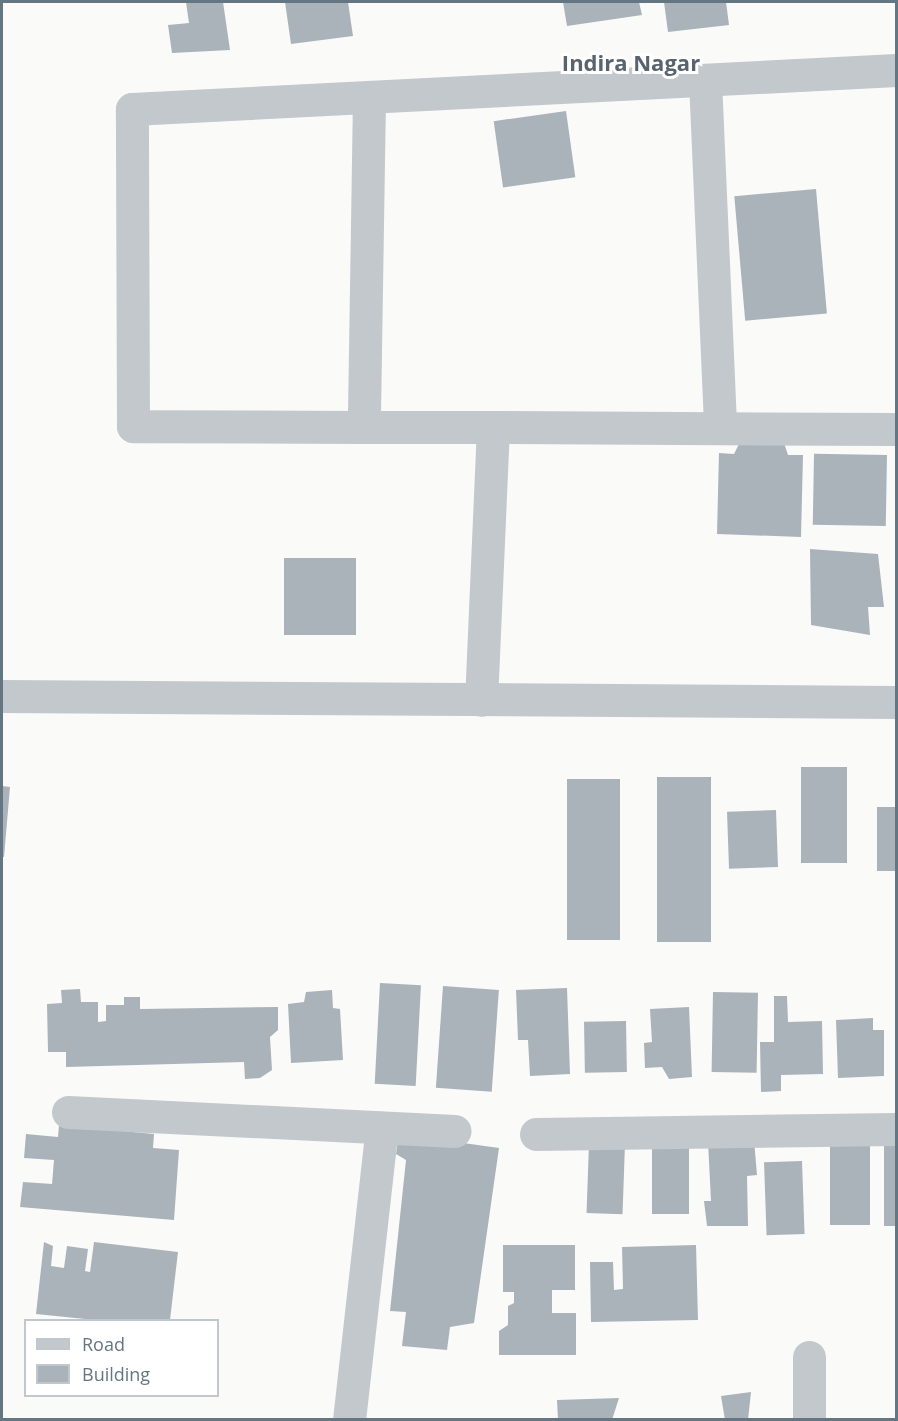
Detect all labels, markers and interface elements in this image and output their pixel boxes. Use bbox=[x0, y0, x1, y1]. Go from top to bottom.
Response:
district label: Indira Nagar bbox=[562, 50, 700, 76]
legend bbox=[24, 1319, 219, 1397]
text: Road bbox=[82, 1332, 125, 1356]
text: Building bbox=[82, 1362, 150, 1386]

